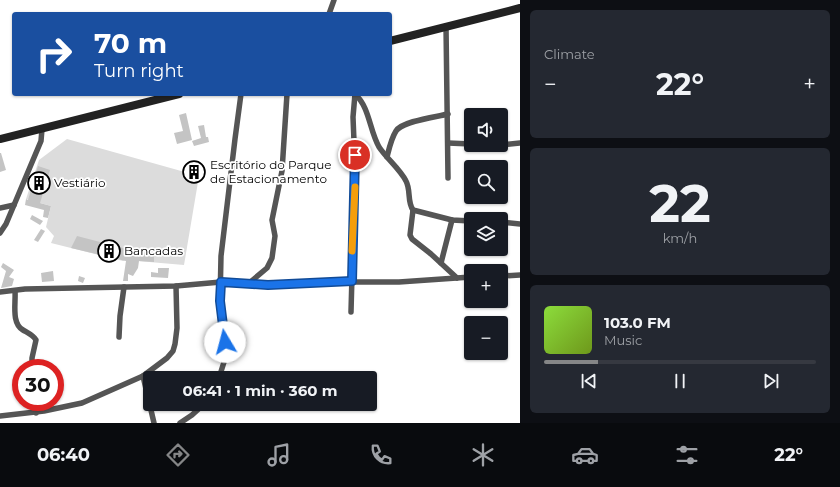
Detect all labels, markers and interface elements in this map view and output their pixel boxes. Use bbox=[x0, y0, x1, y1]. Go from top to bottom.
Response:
text: 70 m bbox=[94, 26, 167, 60]
icon: right bbox=[28, 28, 80, 80]
text: Climate bbox=[544, 46, 595, 62]
text: Turn right bbox=[94, 60, 184, 82]
text: 22° bbox=[656, 66, 704, 103]
text: − bbox=[544, 71, 557, 98]
text: + bbox=[803, 71, 816, 98]
map controls bbox=[464, 108, 508, 360]
button: sound bbox=[464, 108, 508, 152]
pin bbox=[338, 138, 372, 172]
icon: arrive bbox=[344, 144, 366, 166]
place label: Escritório do Parque de Estacionamento bbox=[210, 157, 332, 186]
building icon: Escritório do Parque de Estacionamento bbox=[181, 159, 207, 185]
button: search bbox=[464, 160, 508, 204]
building icon: Vestiário bbox=[26, 170, 52, 196]
text: 22 bbox=[649, 172, 711, 235]
place label: Vestiário bbox=[54, 175, 105, 190]
button: layers bbox=[464, 212, 508, 256]
text: km/h bbox=[663, 230, 697, 246]
building icon: Bancadas bbox=[96, 238, 122, 264]
place label: Bancadas bbox=[124, 243, 183, 258]
button: + bbox=[464, 264, 508, 308]
text: 103.0 FM bbox=[604, 313, 671, 332]
button: − bbox=[464, 316, 508, 360]
position arrow bbox=[204, 321, 246, 363]
text: Music bbox=[604, 332, 642, 348]
speed limit sign: 30 bbox=[12, 359, 64, 411]
icon: previous bbox=[578, 370, 600, 392]
icon: pause bbox=[669, 370, 691, 392]
icon: next bbox=[760, 370, 782, 392]
text: 06:41 · 1 min · 360 m bbox=[183, 381, 337, 400]
icon: directions bbox=[164, 441, 192, 469]
icon: music bbox=[265, 441, 293, 469]
icon: phone bbox=[367, 441, 395, 469]
icon: climate bbox=[469, 441, 497, 469]
icon: car bbox=[571, 441, 599, 469]
icon: filters bbox=[673, 441, 701, 469]
text: 06:40 bbox=[37, 444, 90, 466]
text: 22° bbox=[774, 444, 803, 466]

